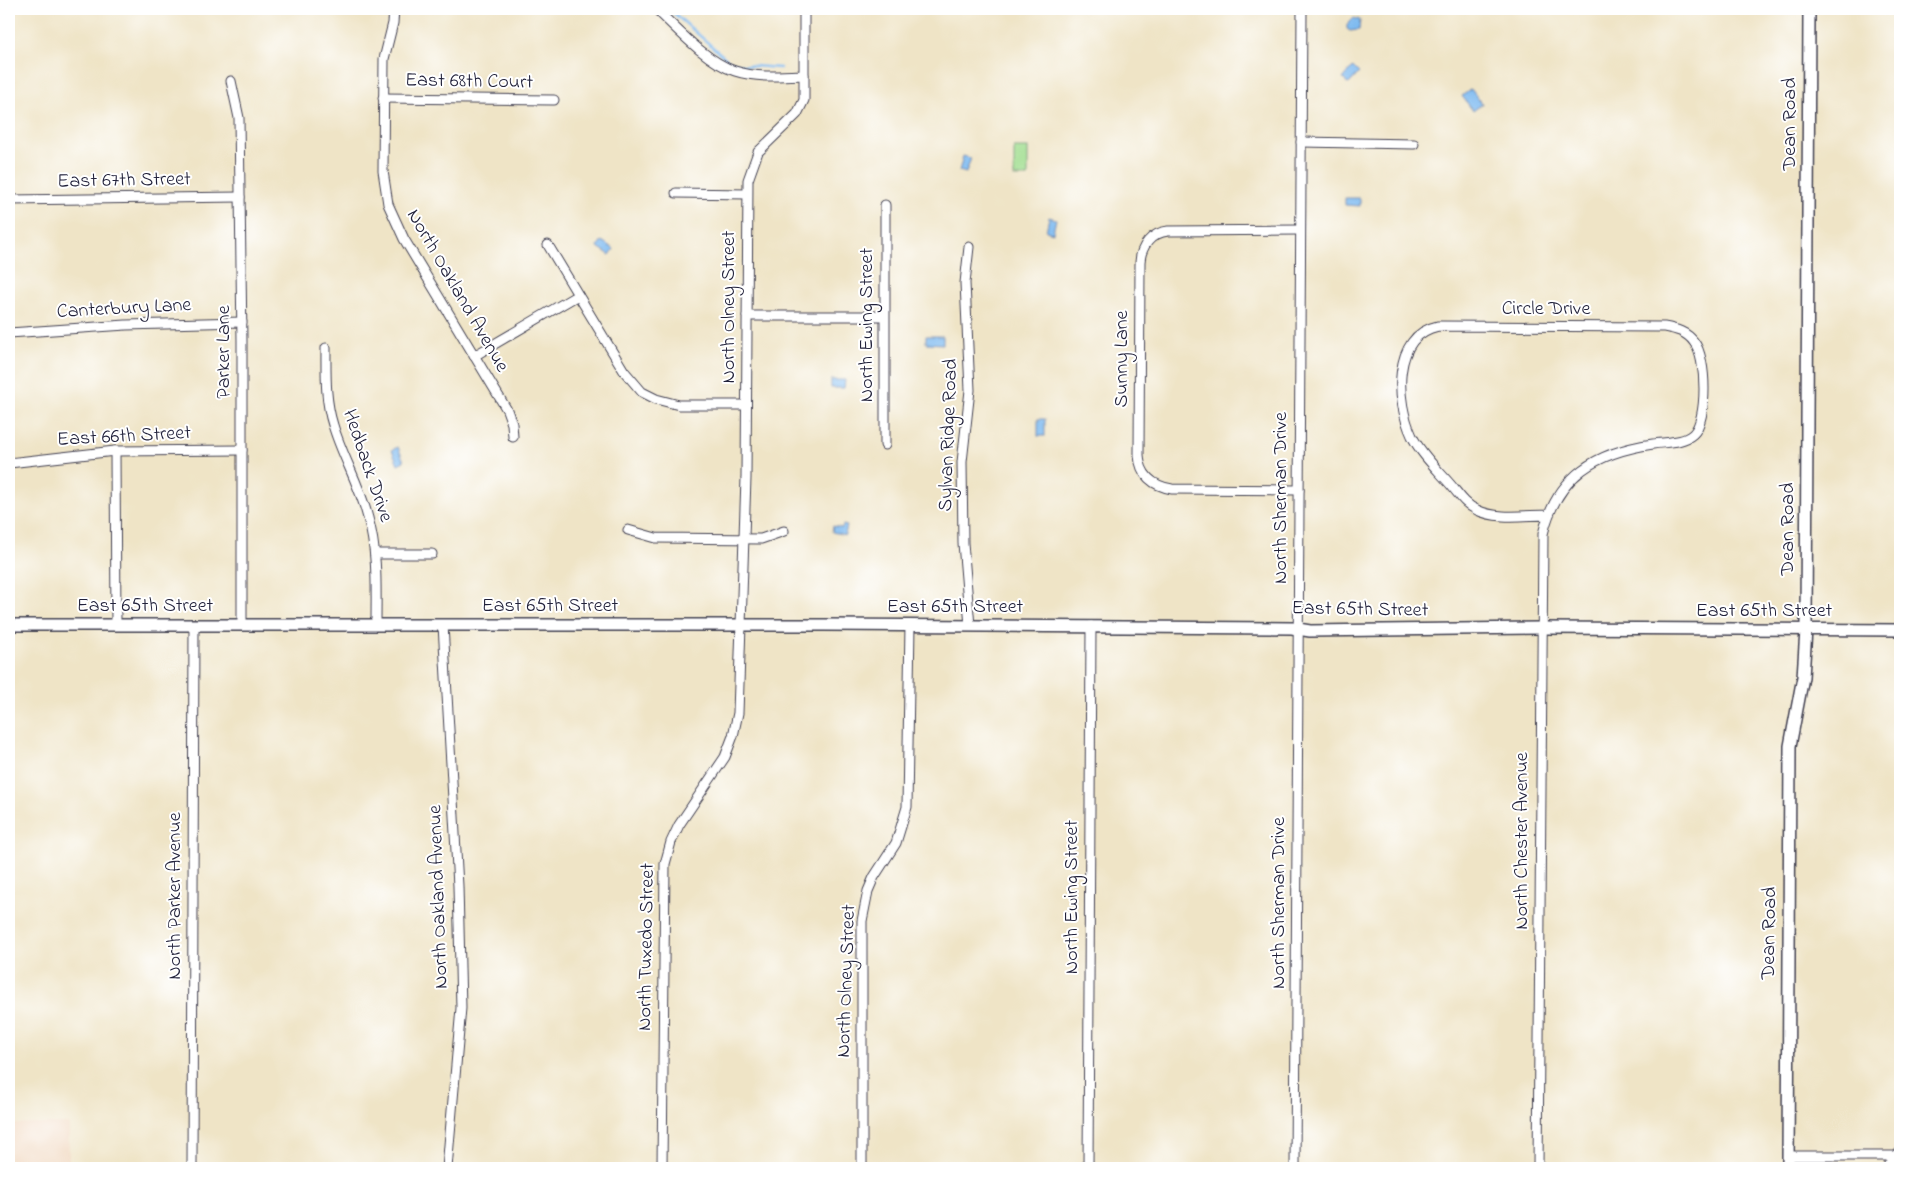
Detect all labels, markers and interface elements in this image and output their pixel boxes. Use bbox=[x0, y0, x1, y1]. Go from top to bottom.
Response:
street label: East 68th Court bbox=[405, 66, 534, 98]
street label: Dean Road bbox=[1776, 78, 1805, 171]
street label: East 67th Street bbox=[57, 165, 191, 197]
street label: North Oakland Avenue bbox=[398, 204, 516, 378]
street label: North Olney Street bbox=[715, 230, 744, 384]
street label: North Ewing Street bbox=[853, 248, 883, 402]
street label: Canterbury Lane bbox=[56, 291, 192, 327]
street label: Circle Drive bbox=[1502, 295, 1590, 324]
street label: Parker Lane bbox=[210, 305, 239, 399]
street label: Sunny Lane bbox=[1108, 310, 1137, 408]
street label: Sylvan Ridge Road bbox=[932, 358, 967, 512]
street label: Hedback Drive bbox=[334, 406, 400, 526]
street label: North Sherman Drive bbox=[1267, 412, 1296, 584]
street label: East 66th Street bbox=[56, 419, 192, 455]
street label: Dean Road bbox=[1774, 483, 1803, 576]
street label: East 65th Street bbox=[77, 592, 214, 621]
street label: East 65th Street bbox=[482, 592, 619, 621]
street label: East 65th Street bbox=[887, 593, 1024, 622]
street label: East 65th Street bbox=[1291, 594, 1429, 626]
street label: East 65th Street bbox=[1696, 597, 1833, 626]
street label: North Chester Avenue bbox=[1508, 752, 1537, 930]
street label: North Oakland Avenue bbox=[421, 804, 457, 989]
street label: North Parker Avenue bbox=[161, 812, 190, 980]
street label: North Sherman Drive bbox=[1265, 817, 1294, 989]
street label: North Ewing Street bbox=[1058, 820, 1088, 974]
street label: North Tuxedo Street bbox=[631, 863, 663, 1031]
street label: Dean Road bbox=[1755, 886, 1785, 981]
street label: North Olney Street bbox=[830, 904, 864, 1058]

